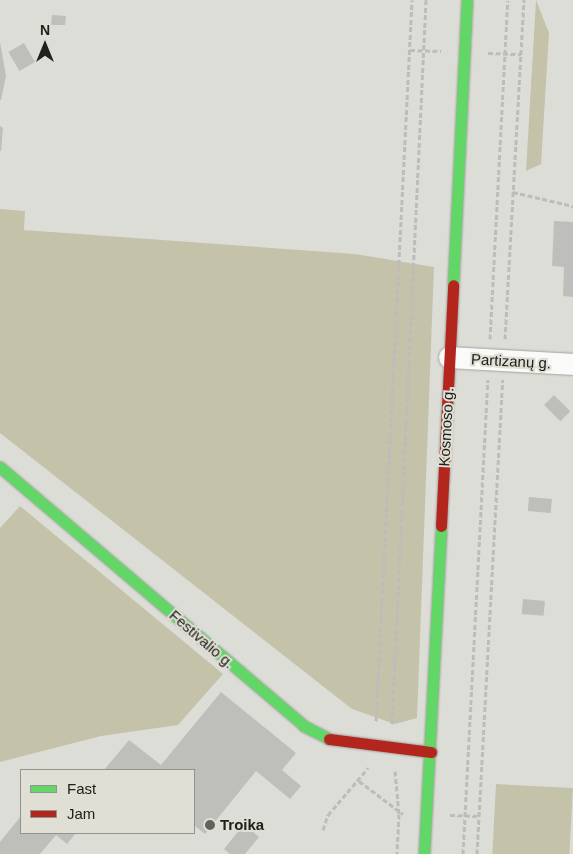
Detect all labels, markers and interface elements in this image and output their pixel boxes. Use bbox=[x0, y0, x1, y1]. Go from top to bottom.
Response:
north arrow bbox=[20, 20, 70, 70]
text: N bbox=[40, 22, 50, 38]
street label: Partizanų g. bbox=[471, 350, 551, 372]
street label: Kosmoso g. bbox=[435, 387, 457, 467]
street label: Festivalio g. bbox=[166, 606, 238, 672]
legend bbox=[20, 769, 195, 834]
text: Fast bbox=[67, 780, 96, 797]
text: Jam bbox=[67, 805, 95, 822]
place label: Troika bbox=[220, 816, 264, 834]
marker: Troika bbox=[204, 819, 216, 831]

